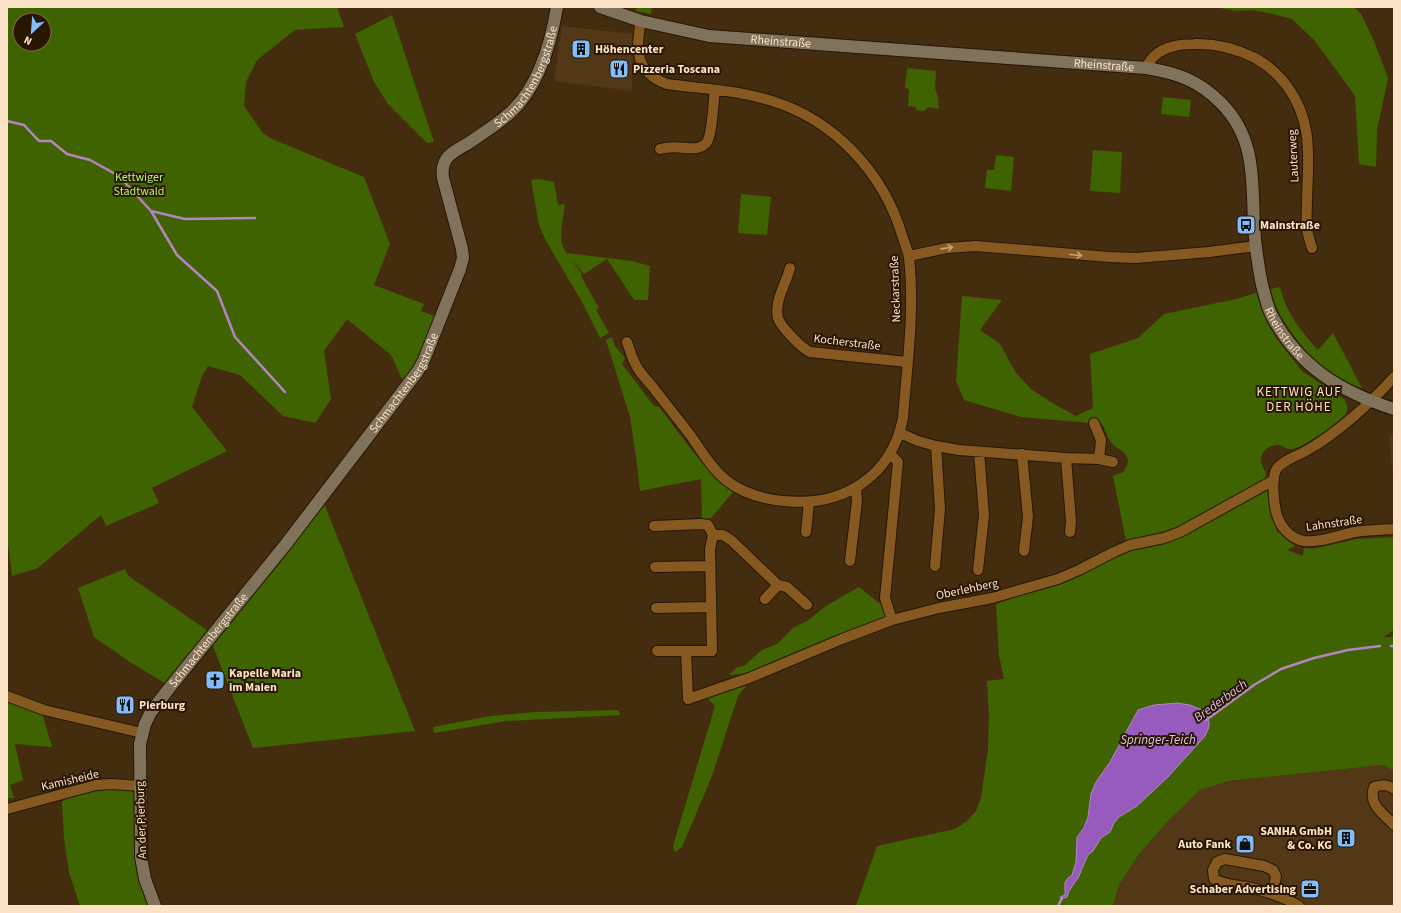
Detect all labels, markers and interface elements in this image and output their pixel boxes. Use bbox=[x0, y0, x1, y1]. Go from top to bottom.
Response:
north arrow bbox=[12, 12, 52, 52]
street label: Schmachtenbergstraße bbox=[490, 24, 562, 132]
street label: Rheinstraße bbox=[750, 31, 812, 52]
text: N bbox=[21, 32, 34, 49]
building icon: Höhencenter bbox=[570, 38, 592, 60]
place label: Höhencenter bbox=[595, 41, 664, 58]
street label: Rheinstraße bbox=[1073, 55, 1135, 76]
restaurant icon: Pizzeria Toscana bbox=[608, 58, 630, 80]
place label: Pizzeria Toscana bbox=[633, 61, 720, 78]
street label: Lauterweg bbox=[1284, 129, 1303, 183]
park label: Kettwiger Stadtwald bbox=[114, 169, 164, 200]
bus stop icon: Mainstraße bbox=[1235, 214, 1257, 236]
place label: Mainstraße bbox=[1260, 217, 1320, 234]
one-way arrow bbox=[940, 244, 953, 252]
one-way arrow bbox=[1069, 251, 1082, 258]
street label: Neckarstraße bbox=[886, 255, 905, 323]
street label: Rheinstraße bbox=[1260, 305, 1308, 364]
street label: Schmachtenbergstraße bbox=[366, 330, 443, 437]
street label: Kocherstraße bbox=[813, 330, 881, 355]
district label: KETTWIG AUF DER HÖHE bbox=[1256, 383, 1342, 416]
street label: Lahnstraße bbox=[1305, 511, 1363, 536]
street label: Oberlehberg bbox=[935, 575, 1000, 604]
street label: Schmachtenbergstraße bbox=[165, 590, 252, 691]
place label: Kapelle Maria im Maien bbox=[229, 665, 301, 696]
church icon: Kapelle Maria im Maien bbox=[204, 669, 226, 691]
water label: Brederbach bbox=[1190, 675, 1251, 726]
restaurant icon: Pierburg bbox=[114, 694, 136, 716]
place label: Pierburg bbox=[139, 697, 186, 714]
water label: Springer-Teich bbox=[1120, 731, 1196, 749]
street label: Kamisheide bbox=[39, 766, 101, 795]
street label: An der Pierburg bbox=[132, 781, 151, 859]
place label: SANHA GmbH & Co. KG bbox=[1260, 823, 1332, 854]
building icon: SANHA GmbH & Co. KG bbox=[1335, 827, 1357, 849]
shop icon: Auto Fank bbox=[1234, 833, 1256, 855]
place label: Auto Fank bbox=[1177, 836, 1231, 853]
office icon: Schaber Advertising bbox=[1299, 878, 1321, 900]
place label: Schaber Advertising bbox=[1190, 881, 1297, 898]

